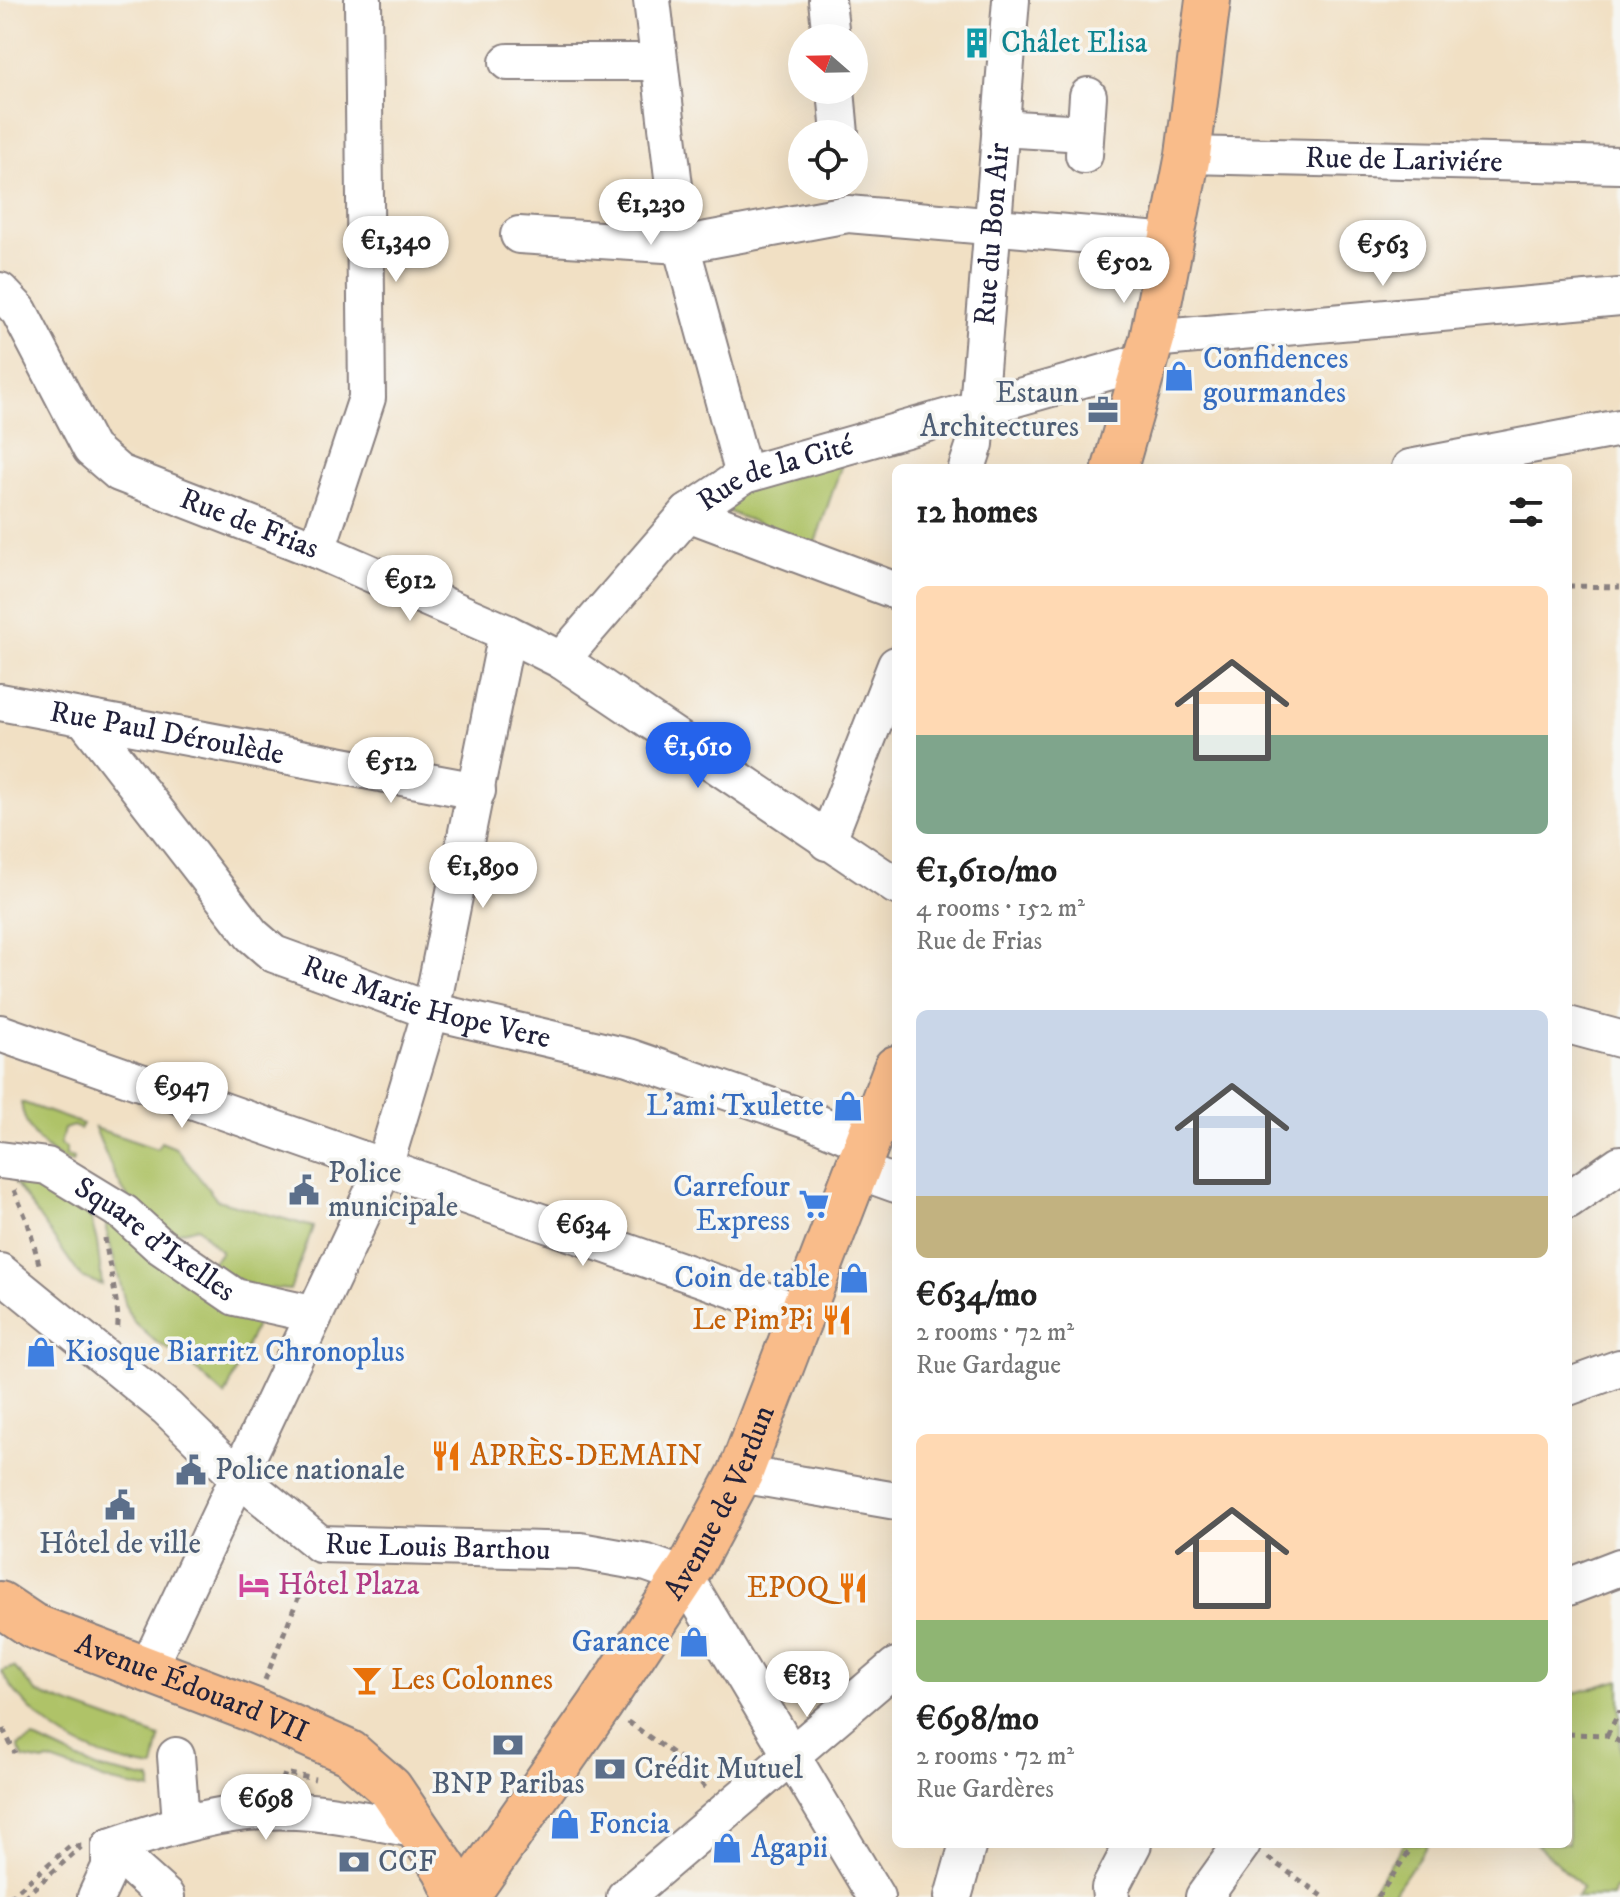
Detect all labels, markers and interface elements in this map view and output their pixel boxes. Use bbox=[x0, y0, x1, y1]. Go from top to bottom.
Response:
north arrow bbox=[788, 24, 868, 104]
map controls bbox=[788, 24, 868, 200]
place label: Châlet Elisa bbox=[1001, 25, 1148, 62]
building icon: Châlet Elisa bbox=[960, 26, 994, 60]
button: locate bbox=[788, 120, 868, 200]
street label: Rue de Lariviére bbox=[1305, 139, 1503, 181]
street label: Rue du Bon Air bbox=[966, 141, 1018, 327]
pin: €1,230 bbox=[586, 179, 716, 247]
text: €1,230 bbox=[617, 188, 685, 221]
pin: €1,340 bbox=[331, 216, 461, 284]
pin: €563 bbox=[1336, 220, 1430, 288]
text: €1,340 bbox=[361, 225, 431, 258]
text: €563 bbox=[1357, 229, 1409, 262]
pin: €502 bbox=[1077, 237, 1171, 305]
text: €502 bbox=[1097, 246, 1151, 279]
place label: Confidences gourmandes bbox=[1203, 341, 1348, 412]
shop icon: Confidences gourmandes bbox=[1162, 359, 1196, 393]
place label: Estaun Architectures bbox=[920, 375, 1079, 446]
office icon: Estaun Architectures bbox=[1086, 393, 1120, 427]
street label: Rue de la Cité bbox=[690, 426, 858, 520]
street label: Rue de Frias bbox=[175, 480, 324, 567]
icon: filters bbox=[1504, 490, 1548, 534]
text: 12 homes bbox=[916, 491, 1038, 533]
pin: €912 bbox=[363, 555, 457, 623]
text: €912 bbox=[385, 564, 435, 597]
icon: home bbox=[1160, 638, 1304, 782]
street label: Rue Paul Déroulède bbox=[47, 693, 287, 773]
pin: €1,610 bbox=[633, 722, 763, 790]
text: €1,610 bbox=[664, 731, 732, 764]
pin: €512 bbox=[344, 737, 438, 805]
text: €512 bbox=[366, 746, 416, 779]
pin: €1,890 bbox=[418, 842, 548, 910]
text: €1,610/mo bbox=[916, 850, 1057, 892]
text: €1,890 bbox=[447, 851, 519, 884]
text: 4 rooms · 152 m² bbox=[916, 892, 1085, 925]
text: Rue de Frias bbox=[916, 925, 1042, 958]
street label: Rue Marie Hope Vere bbox=[297, 947, 554, 1057]
pin: €947 bbox=[135, 1062, 229, 1130]
icon: home bbox=[1160, 1062, 1304, 1206]
text: €947 bbox=[154, 1071, 210, 1104]
place label: L'ami Txulette bbox=[646, 1088, 824, 1125]
shop icon: L'ami Txulette bbox=[831, 1089, 865, 1123]
place label: Police municipale bbox=[328, 1155, 458, 1226]
street label: Square d'Ixelles bbox=[68, 1169, 242, 1310]
place label: Carrefour Express bbox=[673, 1169, 790, 1240]
public building icon: Police municipale bbox=[287, 1173, 321, 1207]
supermarket icon: Carrefour Express bbox=[797, 1187, 831, 1221]
pin: €634 bbox=[536, 1200, 630, 1268]
text: €634 bbox=[556, 1209, 610, 1242]
place label: Coin de table bbox=[674, 1260, 830, 1297]
shop icon: Coin de table bbox=[837, 1261, 871, 1295]
text: €634/mo bbox=[916, 1274, 1037, 1316]
place label: Le Pim'Pi bbox=[692, 1302, 813, 1339]
restaurant icon: Le Pim'Pi bbox=[820, 1303, 854, 1337]
text: 2 rooms · 72 m² bbox=[916, 1316, 1074, 1349]
place label: Kiosque Biarritz Chronoplus bbox=[65, 1334, 405, 1371]
shop icon: Kiosque Biarritz Chronoplus bbox=[24, 1335, 58, 1369]
text: Rue Gardague bbox=[916, 1349, 1061, 1382]
street label: Avenue de Verdun bbox=[656, 1400, 783, 1607]
place label: APRÈS-DEMAIN bbox=[470, 1437, 702, 1475]
restaurant icon: APRÈS-DEMAIN bbox=[429, 1439, 463, 1473]
place label: Police nationale bbox=[215, 1452, 405, 1489]
public building icon: Police nationale bbox=[174, 1453, 208, 1487]
icon: home bbox=[1160, 1486, 1304, 1630]
public building icon: Hôtel de ville bbox=[103, 1488, 137, 1522]
place label: Hôtel de ville bbox=[39, 1526, 201, 1563]
street label: Rue Louis Barthou bbox=[324, 1526, 551, 1569]
place label: Hôtel Plaza bbox=[278, 1567, 420, 1604]
hotel icon: Hôtel Plaza bbox=[237, 1568, 271, 1602]
place label: EPOQ bbox=[747, 1570, 843, 1607]
restaurant icon: EPOQ bbox=[836, 1571, 870, 1605]
place label: Garance bbox=[571, 1624, 670, 1661]
street label: Avenue Édouard VII bbox=[70, 1625, 314, 1751]
shop icon: Garance bbox=[677, 1625, 711, 1659]
pin: €813 bbox=[760, 1651, 854, 1719]
text: €813 bbox=[783, 1660, 831, 1693]
place label: Les Colonnes bbox=[391, 1662, 553, 1699]
bar icon: Les Colonnes bbox=[350, 1663, 384, 1697]
text: €698/mo bbox=[916, 1698, 1039, 1740]
bank icon: BNP Paribas bbox=[491, 1728, 525, 1762]
text: 2 rooms · 72 m² bbox=[916, 1740, 1074, 1773]
place label: Crédit Mutuel bbox=[634, 1751, 803, 1788]
bank icon: Crédit Mutuel bbox=[593, 1752, 627, 1786]
place label: BNP Paribas bbox=[431, 1766, 585, 1803]
text: Rue Gardères bbox=[916, 1773, 1054, 1806]
pin: €698 bbox=[219, 1774, 313, 1842]
text: €698 bbox=[239, 1783, 293, 1816]
place label: Foncia bbox=[589, 1806, 670, 1843]
shop icon: Foncia bbox=[548, 1807, 582, 1841]
place label: Agapii bbox=[751, 1830, 828, 1867]
shop icon: Agapii bbox=[710, 1831, 744, 1865]
place label: CCF bbox=[378, 1844, 436, 1881]
bank icon: CCF bbox=[337, 1845, 371, 1879]

